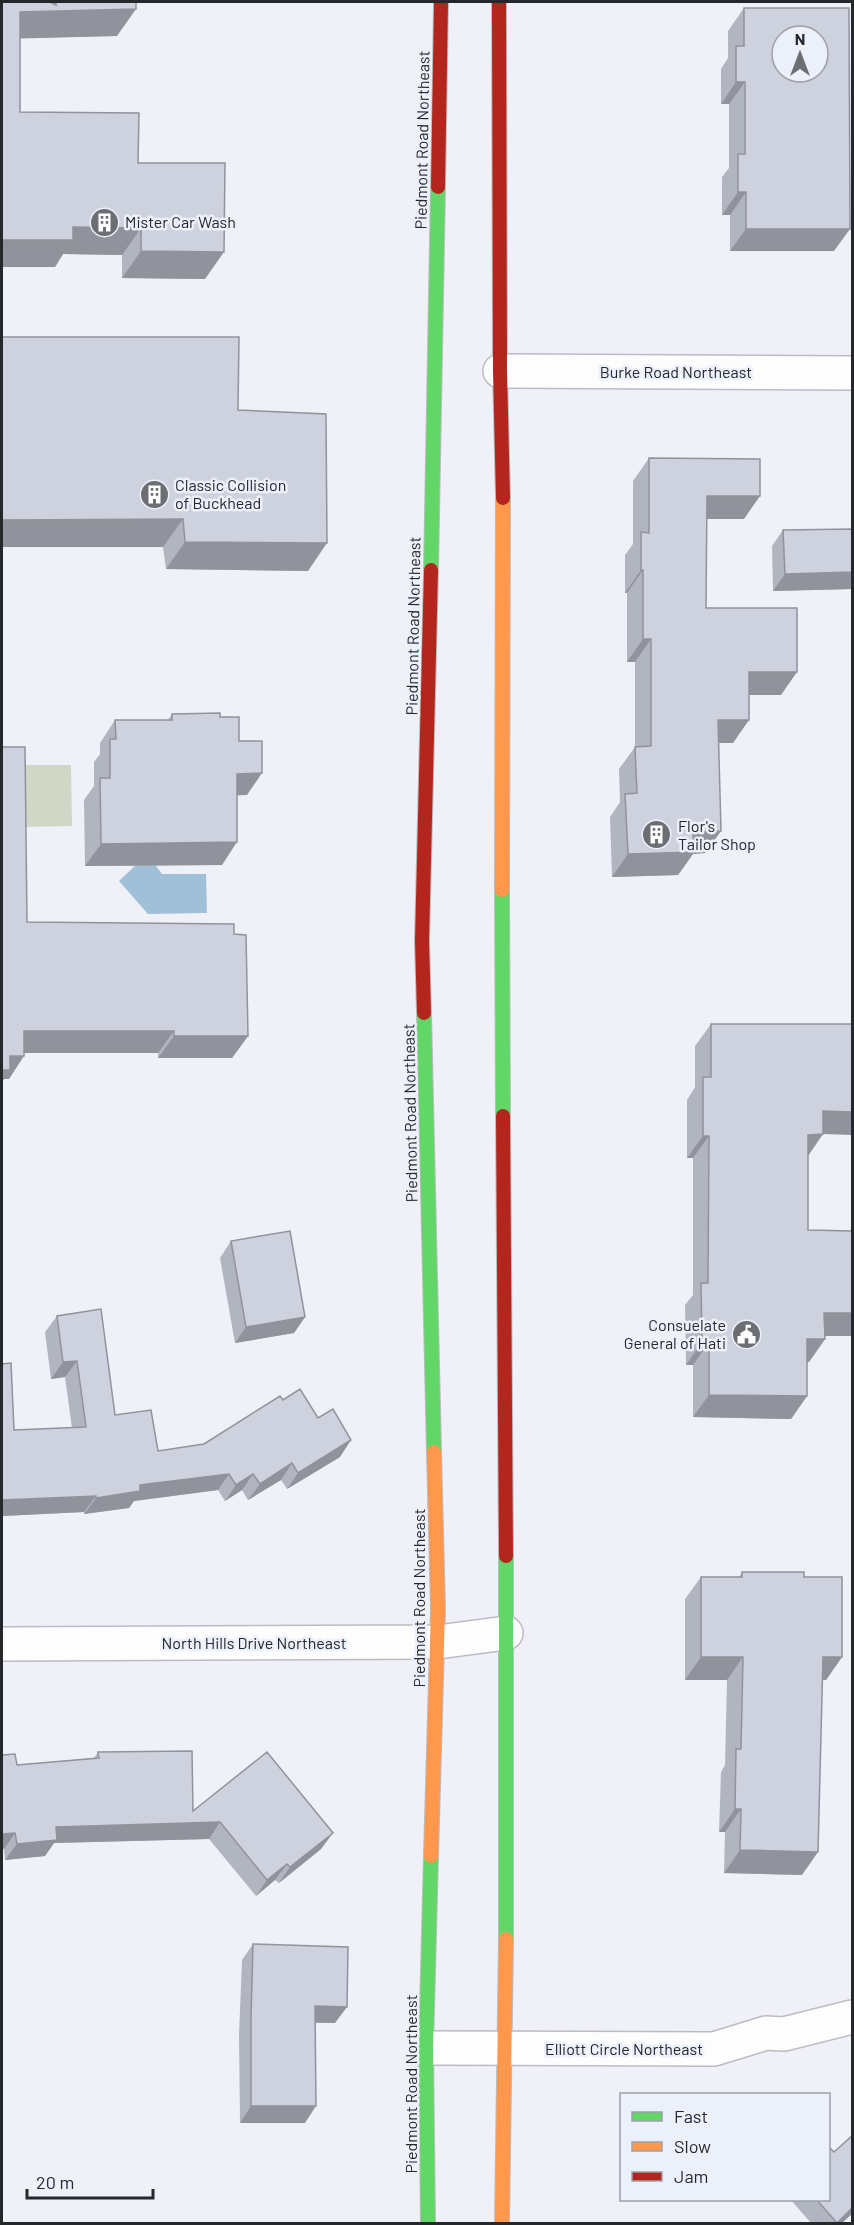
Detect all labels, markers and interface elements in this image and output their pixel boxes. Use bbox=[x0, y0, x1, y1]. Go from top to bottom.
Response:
north arrow bbox=[770, 24, 830, 84]
text: N bbox=[795, 29, 805, 48]
street label: Piedmont Road Northeast bbox=[410, 50, 433, 230]
building icon: Mister Car Wash bbox=[88, 206, 120, 238]
place label: Mister Car Wash bbox=[125, 212, 236, 231]
street label: Burke Road Northeast bbox=[600, 362, 752, 381]
place label: Classic Collision of Buckhead bbox=[175, 475, 286, 512]
building icon: Classic Collision of Buckhead bbox=[138, 478, 170, 510]
street label: Piedmont Road Northeast bbox=[401, 536, 424, 716]
place label: Flor's Tailor Shop bbox=[678, 816, 756, 853]
building icon: Flor's Tailor Shop bbox=[641, 819, 673, 851]
street label: Piedmont Road Northeast bbox=[398, 1023, 421, 1203]
place label: Consuelate General of Hati bbox=[624, 1315, 726, 1352]
public building icon: Consuelate General of Hati bbox=[731, 1318, 763, 1350]
street label: Piedmont Road Northeast bbox=[409, 1509, 428, 1687]
street label: North Hills Drive Northeast bbox=[162, 1633, 346, 1652]
street label: Piedmont Road Northeast bbox=[401, 1995, 420, 2173]
street label: Elliott Circle Northeast bbox=[545, 2039, 703, 2058]
legend bbox=[620, 2093, 830, 2201]
text: Fast bbox=[674, 2105, 708, 2127]
text: Slow bbox=[674, 2135, 711, 2157]
scale bar bbox=[27, 2162, 153, 2200]
text: Jam bbox=[674, 2165, 708, 2187]
text: 20 m bbox=[36, 2171, 74, 2193]

